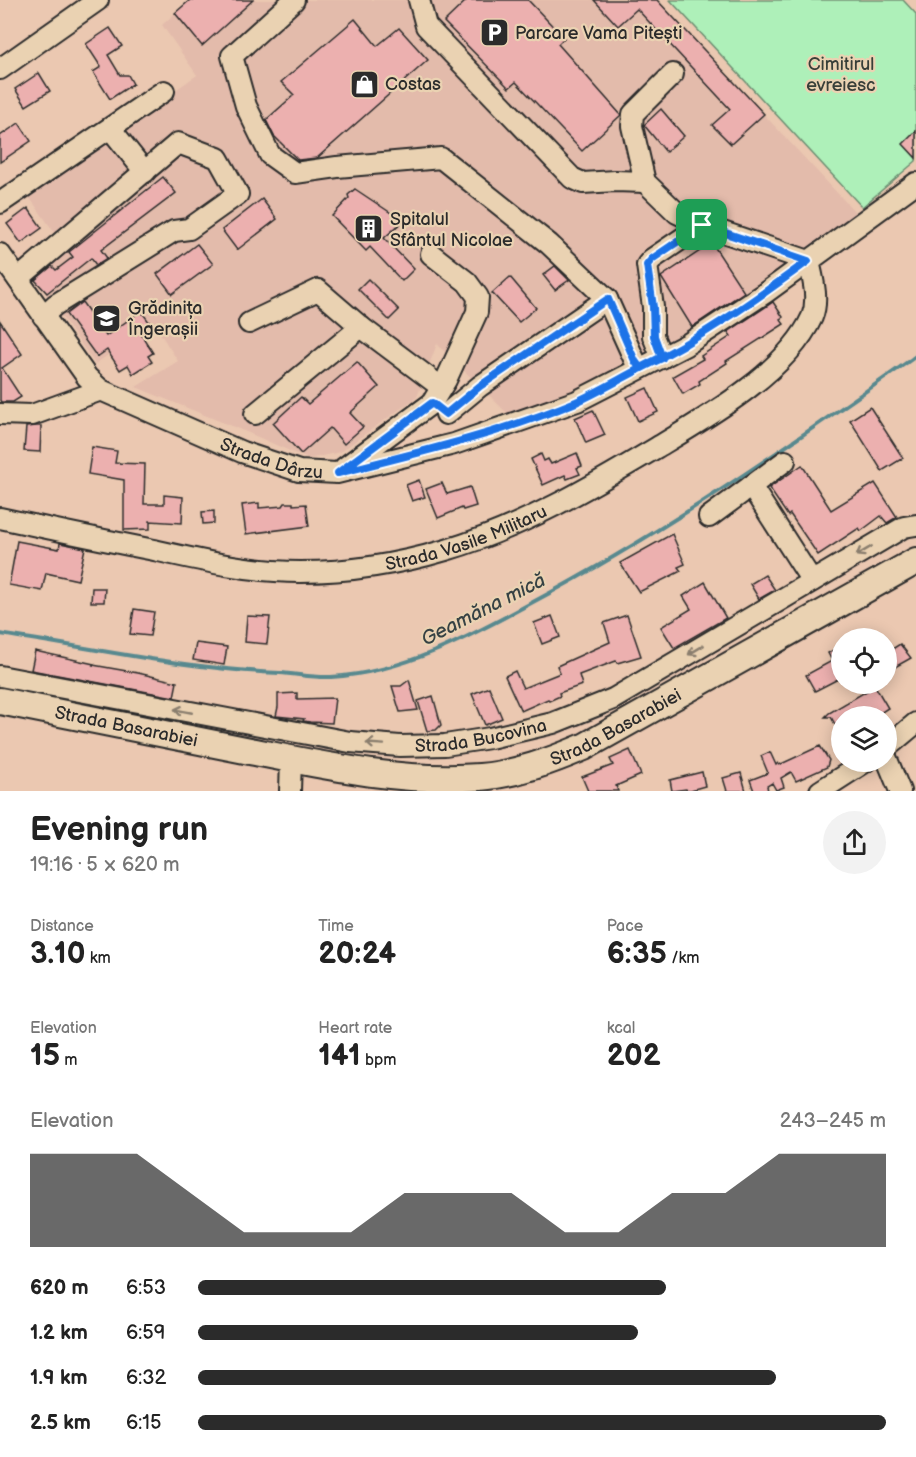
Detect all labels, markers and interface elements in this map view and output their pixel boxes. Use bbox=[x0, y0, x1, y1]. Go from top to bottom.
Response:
parking icon: Parcare Vama Pitești bbox=[478, 17, 510, 49]
place label: Parcare Vama Pitești bbox=[515, 23, 683, 44]
park label: Cimitirul evreiesc bbox=[806, 54, 876, 96]
shop icon: Costas bbox=[348, 68, 380, 100]
place label: Costas bbox=[385, 74, 441, 95]
pin bbox=[676, 199, 727, 250]
icon: arrive bbox=[685, 208, 718, 241]
place label: Spitalul Sfântul Nicolae bbox=[390, 209, 513, 251]
building icon: Spitalul Sfântul Nicolae bbox=[353, 213, 385, 245]
place label: Grădinița Îngerașii bbox=[127, 298, 202, 340]
school or university icon: Grădinița Îngerașii bbox=[91, 302, 123, 334]
street label: Strada Dârzu bbox=[217, 434, 323, 483]
street label: Strada Vasile Militaru bbox=[384, 501, 551, 575]
one-way arrow bbox=[856, 545, 873, 557]
water label: Geamăna mică bbox=[417, 568, 550, 652]
map controls bbox=[831, 628, 897, 772]
button: locate bbox=[831, 628, 897, 694]
one-way arrow bbox=[688, 644, 705, 656]
street label: Strada Basarabiei bbox=[547, 685, 685, 770]
street label: Strada Basarabiei bbox=[53, 702, 200, 752]
one-way arrow bbox=[173, 705, 193, 716]
button: layers bbox=[831, 706, 897, 772]
street label: Strada Bucovina bbox=[415, 715, 549, 757]
one-way arrow bbox=[365, 738, 385, 749]
text: Evening run bbox=[30, 810, 208, 850]
button: share bbox=[823, 811, 886, 874]
text: 19:16 · 5 × 620 m bbox=[30, 853, 180, 877]
text: Distance bbox=[30, 917, 94, 936]
text: Time bbox=[318, 917, 354, 936]
text: Pace bbox=[607, 917, 643, 936]
text: 3.10 bbox=[30, 936, 85, 972]
text: 20:24 bbox=[318, 936, 396, 972]
text: 6:35 bbox=[607, 936, 667, 972]
text: km bbox=[85, 949, 111, 968]
text: /km bbox=[667, 949, 700, 968]
text: Elevation bbox=[30, 1019, 97, 1038]
text: Heart rate bbox=[318, 1019, 392, 1038]
text: kcal bbox=[607, 1019, 635, 1038]
text: 15 bbox=[30, 1038, 60, 1074]
text: 141 bbox=[318, 1038, 361, 1074]
text: 202 bbox=[607, 1038, 661, 1074]
text: m bbox=[60, 1051, 78, 1070]
text: bpm bbox=[361, 1051, 397, 1070]
text: Elevation bbox=[30, 1109, 113, 1133]
text: 243–245 m bbox=[780, 1109, 886, 1133]
text: 620 m bbox=[30, 1276, 89, 1300]
text: 6:53 bbox=[126, 1276, 166, 1300]
text: 1.2 km bbox=[30, 1321, 88, 1345]
text: 6:59 bbox=[126, 1321, 165, 1345]
text: 1.9 km bbox=[30, 1366, 87, 1390]
text: 6:32 bbox=[126, 1366, 166, 1390]
text: 2.5 km bbox=[30, 1411, 91, 1435]
text: 6:15 bbox=[126, 1411, 161, 1435]

